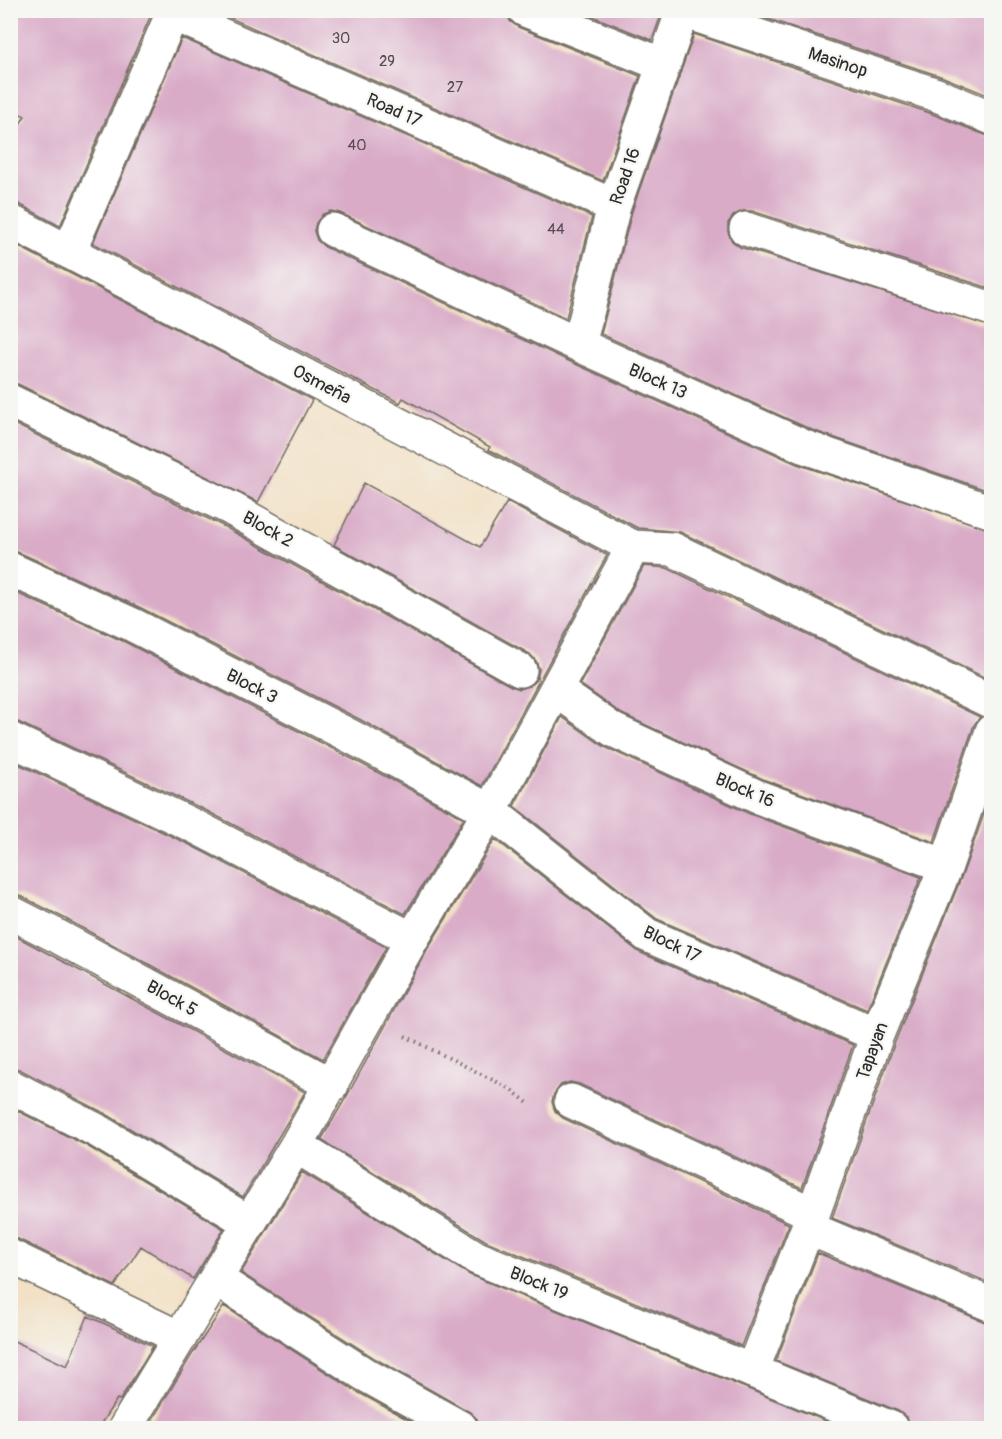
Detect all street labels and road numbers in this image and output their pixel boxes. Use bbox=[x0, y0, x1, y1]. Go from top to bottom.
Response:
street label: Masinop bbox=[805, 42, 871, 83]
street label: Road 17 bbox=[363, 88, 425, 133]
street label: Road 16 bbox=[605, 145, 646, 208]
street label: Block 13 bbox=[625, 358, 691, 405]
street label: Osmeña bbox=[289, 359, 355, 409]
street label: Block 2 bbox=[238, 506, 297, 553]
street label: Block 3 bbox=[222, 664, 281, 709]
street label: Block 16 bbox=[712, 768, 778, 813]
street label: Block 17 bbox=[639, 921, 705, 968]
street label: Block 5 bbox=[142, 975, 201, 1022]
street label: Tapayan bbox=[851, 1019, 894, 1083]
street label: Block 19 bbox=[506, 1261, 571, 1306]

